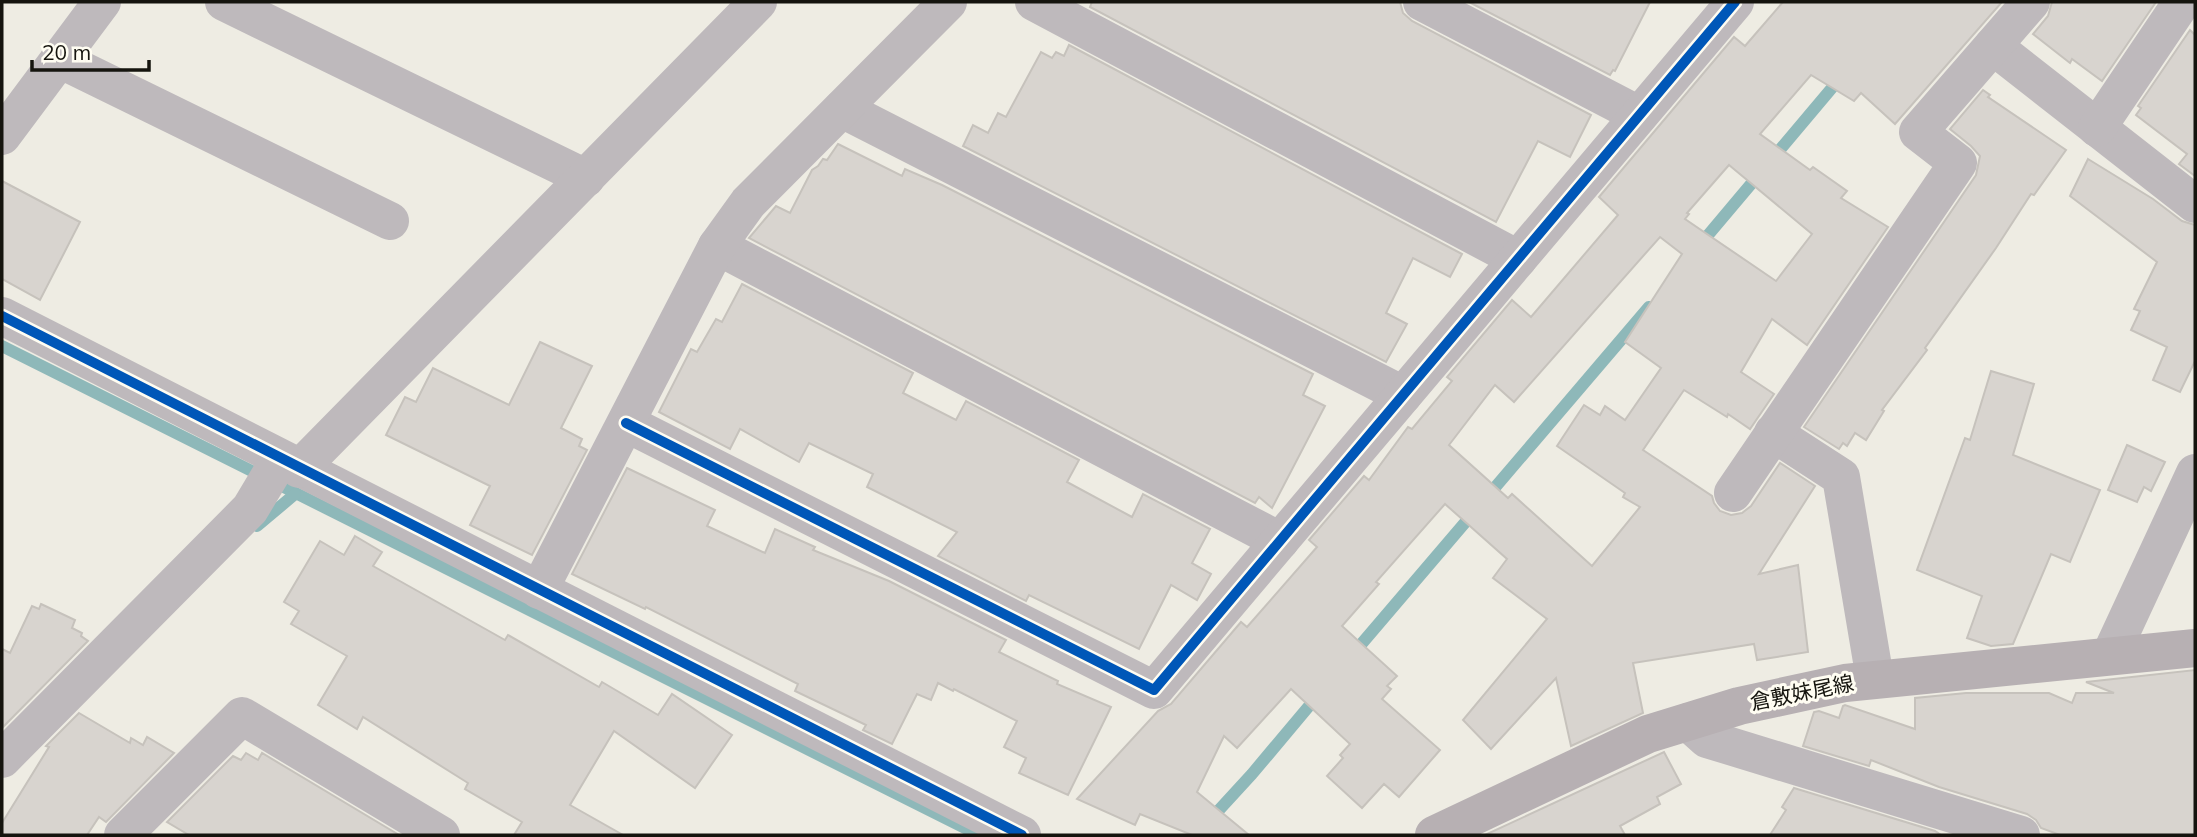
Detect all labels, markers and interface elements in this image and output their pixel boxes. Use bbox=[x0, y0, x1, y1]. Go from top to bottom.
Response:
scale bar bbox=[32, 28, 149, 72]
text: 20 m bbox=[42, 39, 91, 65]
street label: 倉敷妹尾線 bbox=[1748, 669, 1856, 715]

